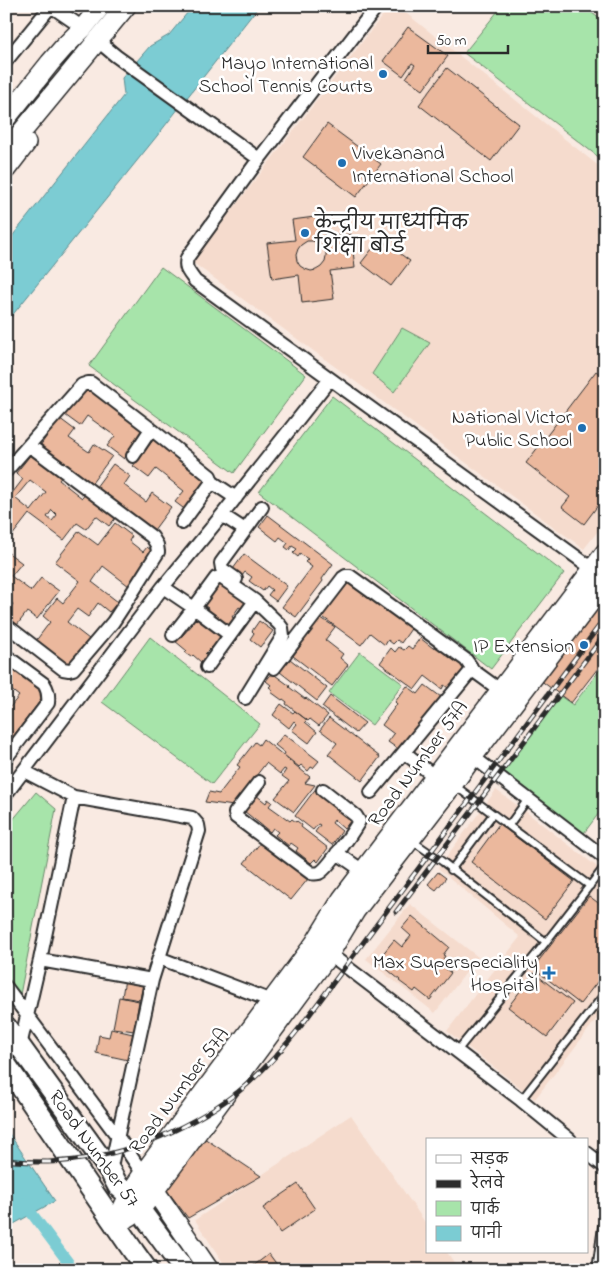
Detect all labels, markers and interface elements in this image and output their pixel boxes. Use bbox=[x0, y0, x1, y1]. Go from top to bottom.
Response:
scale bar bbox=[428, 22, 508, 54]
text: 50 m bbox=[436, 30, 467, 52]
place label: Mayo International School Tennis Courts bbox=[198, 50, 373, 102]
marker: Mayo International School Tennis Courts bbox=[377, 68, 389, 80]
place label: Vivekanand International School bbox=[351, 140, 514, 192]
marker: Vivekanand International School bbox=[336, 157, 348, 169]
place label: केन्द्रीय माध्यमिक शिक्षा बोर्ड bbox=[314, 207, 469, 262]
marker: केन्द्रीय माध्यमिक शिक्षा बोर्ड bbox=[299, 227, 311, 239]
place label: National Victor Public School bbox=[452, 404, 573, 456]
marker: National Victor Public School bbox=[576, 422, 588, 434]
place label: IP Extension bbox=[473, 633, 574, 662]
marker: IP Extension bbox=[578, 639, 590, 651]
street label: Road Number 57A bbox=[362, 695, 476, 834]
place label: Max Superspeciality Hospital bbox=[373, 949, 538, 1001]
marker: Max Superspeciality Hospital bbox=[542, 966, 556, 980]
street label: Road Number 57A bbox=[123, 1022, 237, 1161]
street label: Road Number 57 bbox=[40, 1085, 146, 1214]
legend bbox=[426, 1138, 588, 1254]
text: सड़क bbox=[470, 1149, 509, 1171]
text: रेलवे bbox=[469, 1169, 505, 1195]
text: पार्क bbox=[470, 1197, 501, 1221]
text: पानी bbox=[470, 1221, 503, 1245]

